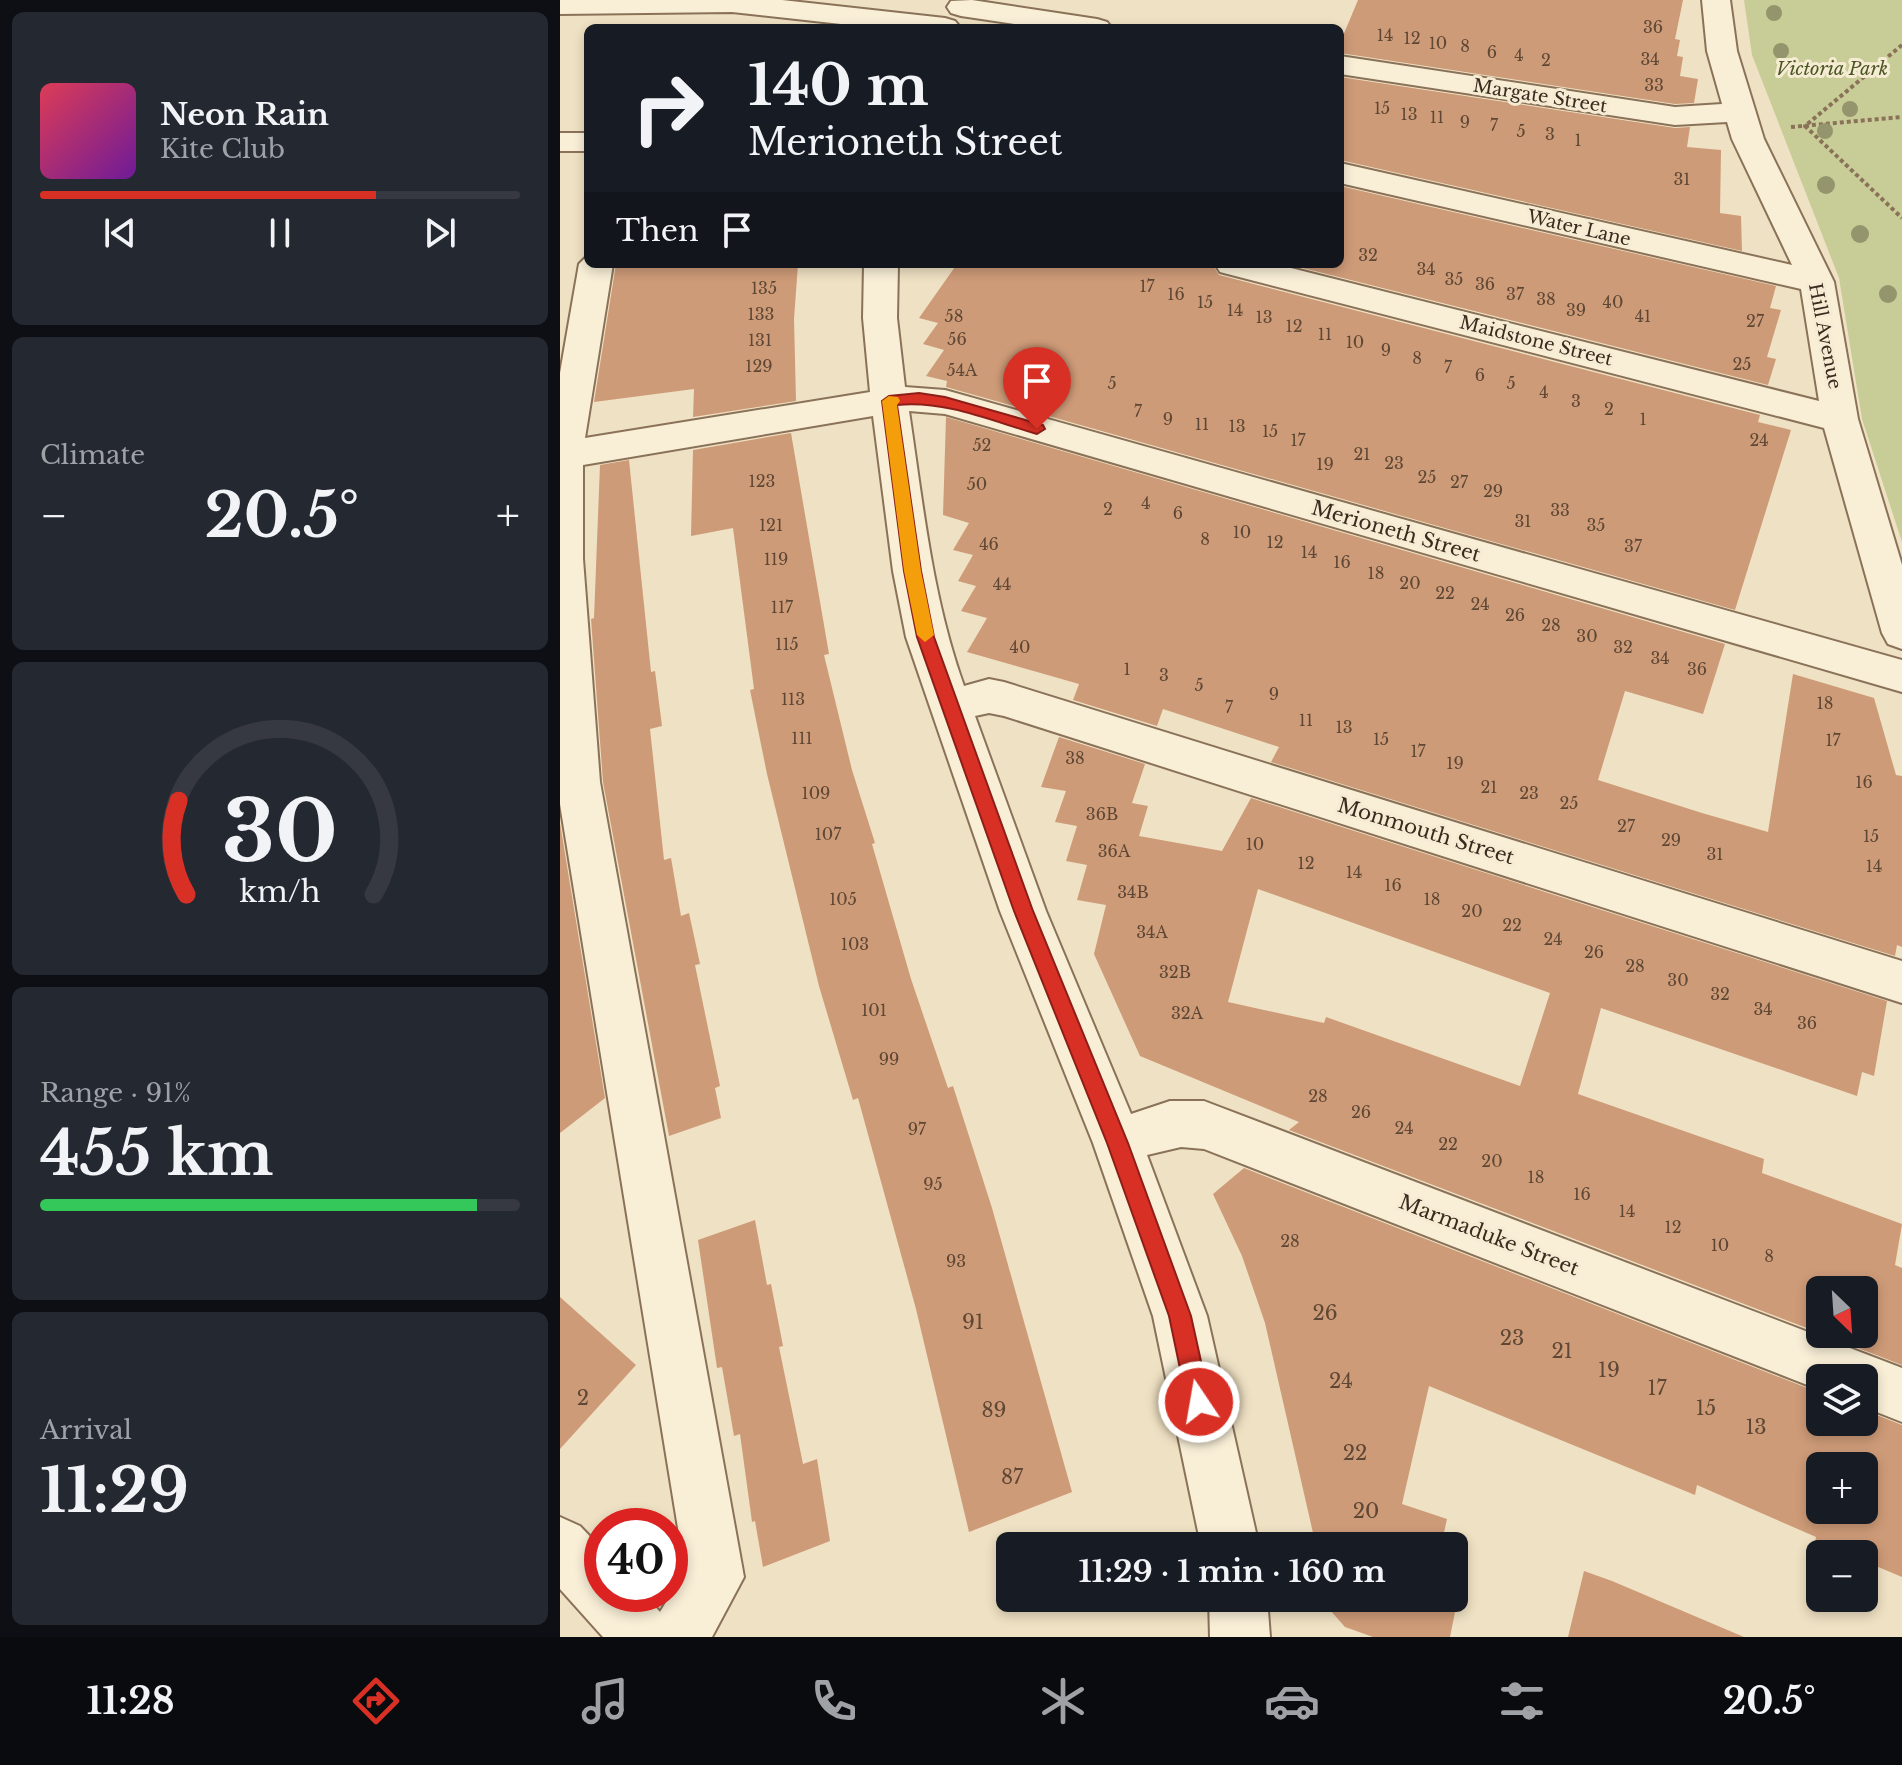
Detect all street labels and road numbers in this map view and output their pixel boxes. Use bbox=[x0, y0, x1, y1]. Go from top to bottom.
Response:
street label: Margate Street bbox=[1471, 75, 1609, 117]
street label: Water Lane bbox=[1524, 205, 1633, 251]
street label: Hill Avenue bbox=[1804, 281, 1846, 391]
street label: Maidstone Street bbox=[1457, 311, 1615, 371]
street label: Merioneth Street bbox=[1309, 495, 1484, 567]
street label: Monmouth Street bbox=[1335, 793, 1518, 869]
street label: Marmaduke Street bbox=[1396, 1190, 1583, 1281]

